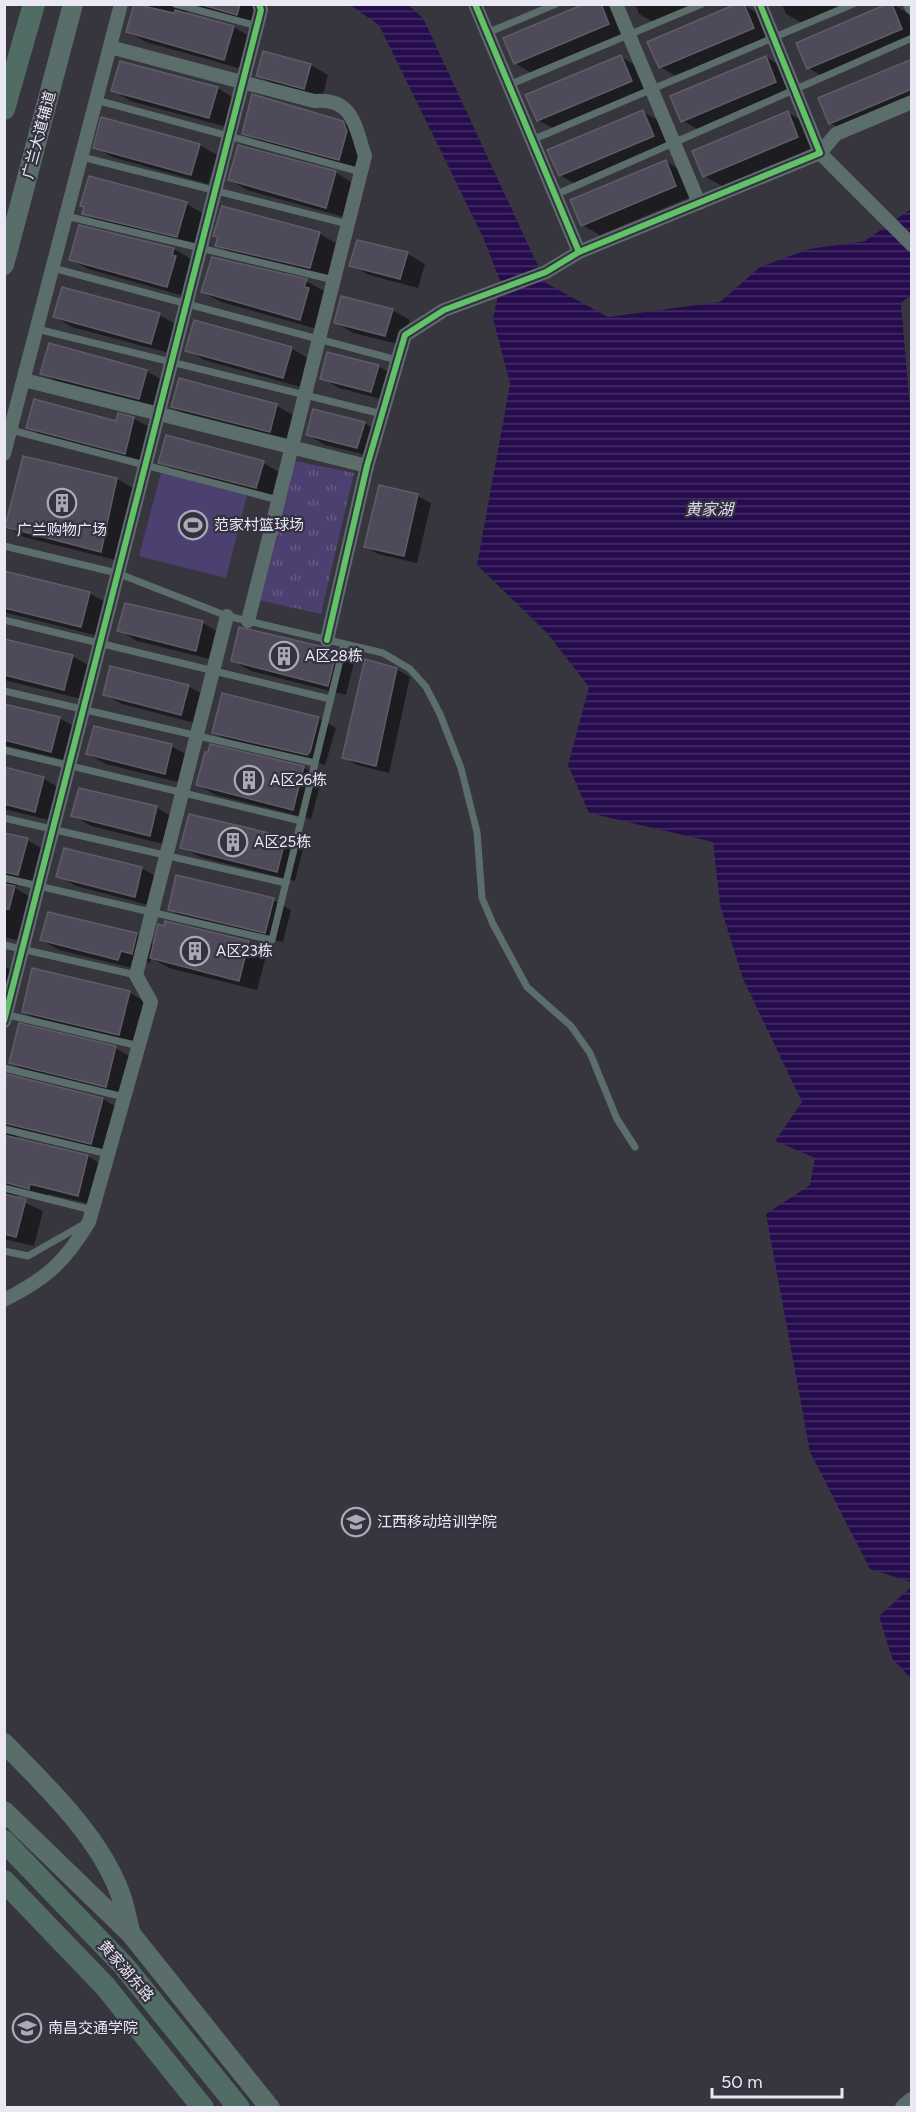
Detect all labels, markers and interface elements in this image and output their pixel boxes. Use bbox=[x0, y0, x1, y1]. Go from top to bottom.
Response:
street label: 广兰大道辅道 bbox=[19, 89, 59, 181]
building icon: 广兰购物广场 bbox=[46, 487, 78, 519]
water label: 黄家湖 bbox=[685, 500, 736, 519]
sports icon: 范家村篮球场 bbox=[177, 509, 209, 541]
place label: 范家村篮球场 bbox=[214, 516, 304, 534]
place label: 广兰购物广场 bbox=[17, 521, 107, 539]
building icon: A区28栋 bbox=[268, 640, 300, 672]
place label: A区28栋 bbox=[305, 647, 363, 665]
building icon: A区26栋 bbox=[233, 764, 265, 796]
place label: A区26栋 bbox=[270, 771, 327, 789]
building icon: A区25栋 bbox=[217, 826, 249, 858]
place label: A区25栋 bbox=[254, 833, 311, 851]
building icon: A区23栋 bbox=[179, 935, 211, 967]
place label: A区23栋 bbox=[216, 942, 273, 960]
school or university icon: 江西移动培训学院 bbox=[340, 1506, 372, 1538]
place label: 江西移动培训学院 bbox=[377, 1513, 497, 1531]
street label: 黄家湖东路 bbox=[95, 1937, 157, 2005]
school or university icon: 南昌交通学院 bbox=[11, 2012, 43, 2044]
place label: 南昌交通学院 bbox=[48, 2019, 138, 2037]
scale bar bbox=[712, 2061, 842, 2099]
text: 50 m bbox=[721, 2071, 763, 2093]

